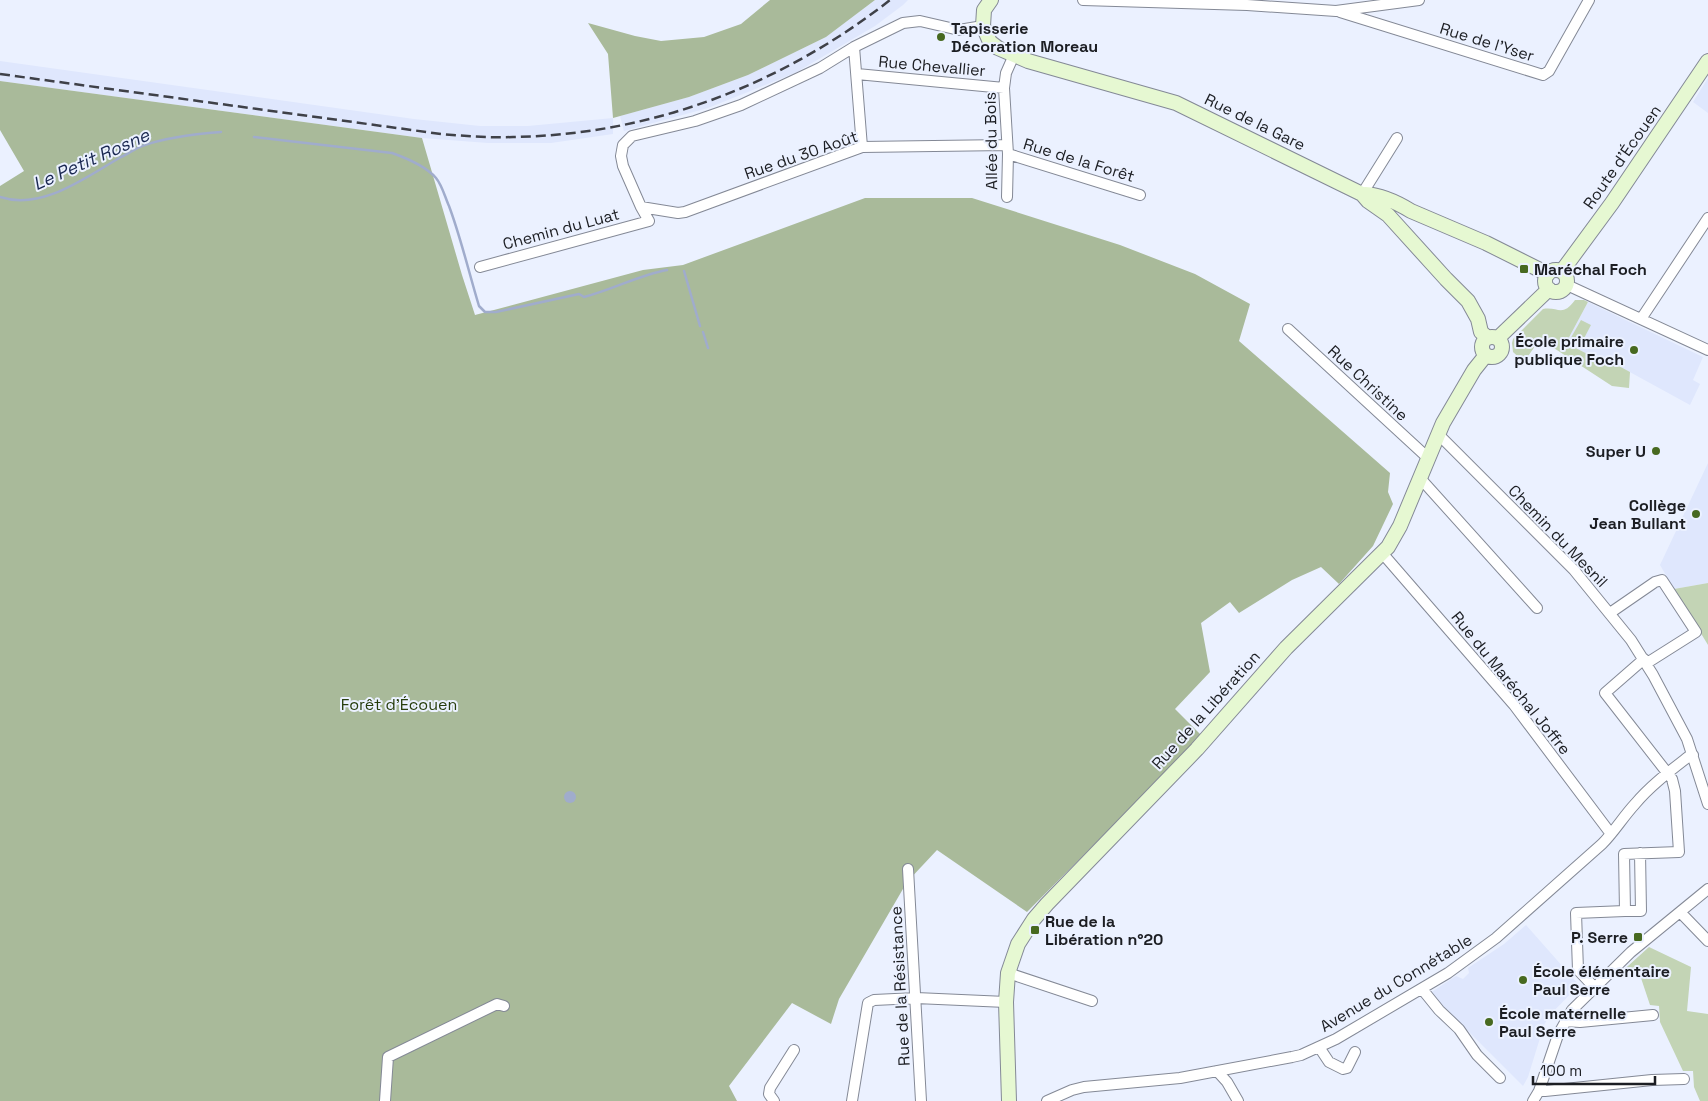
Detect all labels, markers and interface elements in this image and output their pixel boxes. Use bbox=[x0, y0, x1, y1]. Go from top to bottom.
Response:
place label: Tapisserie Décoration Moreau bbox=[951, 18, 1098, 57]
street label: Rue de l'Yser bbox=[1437, 18, 1537, 66]
marker: Tapisserie Décoration Moreau bbox=[935, 31, 947, 43]
street label: Rue Chevallier bbox=[878, 51, 986, 81]
street label: Rue de la Gare bbox=[1201, 89, 1309, 155]
street label: Allée du Bois bbox=[980, 92, 1002, 190]
street label: Route d'Écouen bbox=[1578, 101, 1666, 213]
water label: Le Petit Rosne bbox=[29, 123, 154, 195]
street label: Rue du 30 Août bbox=[742, 126, 860, 184]
street label: Rue de la Forêt bbox=[1021, 133, 1137, 187]
street label: Chemin du Luat bbox=[500, 203, 622, 255]
place label: Maréchal Foch bbox=[1534, 259, 1647, 280]
marker: Maréchal Foch bbox=[1518, 263, 1530, 275]
place label: École primaire publique Foch bbox=[1514, 331, 1624, 370]
street label: Rue Christine bbox=[1323, 340, 1413, 426]
marker: École primaire publique Foch bbox=[1628, 344, 1640, 356]
place label: Super U bbox=[1586, 441, 1646, 462]
marker: Super U bbox=[1650, 445, 1662, 457]
street label: Chemin du Mesnil bbox=[1504, 480, 1612, 592]
place label: Collège Jean Bullant bbox=[1589, 495, 1686, 534]
marker: Collège Jean Bullant bbox=[1690, 508, 1702, 520]
street label: Rue du Maréchal Joffre bbox=[1447, 607, 1575, 759]
street label: Rue de la Libération bbox=[1147, 646, 1265, 774]
park label: Forêt d'Écouen bbox=[341, 694, 457, 715]
street label: Rue de la Résistance bbox=[885, 905, 915, 1067]
place label: Rue de la Libération n°20 bbox=[1045, 911, 1163, 950]
marker: Rue de la Libération n°20 bbox=[1029, 924, 1041, 936]
place label: P. Serre bbox=[1571, 927, 1628, 948]
street label: Avenue du Connétable bbox=[1316, 929, 1476, 1037]
marker: P. Serre bbox=[1632, 931, 1644, 943]
place label: École élémentaire Paul Serre bbox=[1533, 961, 1670, 1000]
marker: École élémentaire Paul Serre bbox=[1517, 974, 1529, 986]
place label: École maternelle Paul Serre bbox=[1499, 1003, 1626, 1042]
marker: École maternelle Paul Serre bbox=[1483, 1016, 1495, 1028]
scale bar bbox=[1533, 1054, 1656, 1086]
text: 100 m bbox=[1540, 1061, 1582, 1080]

